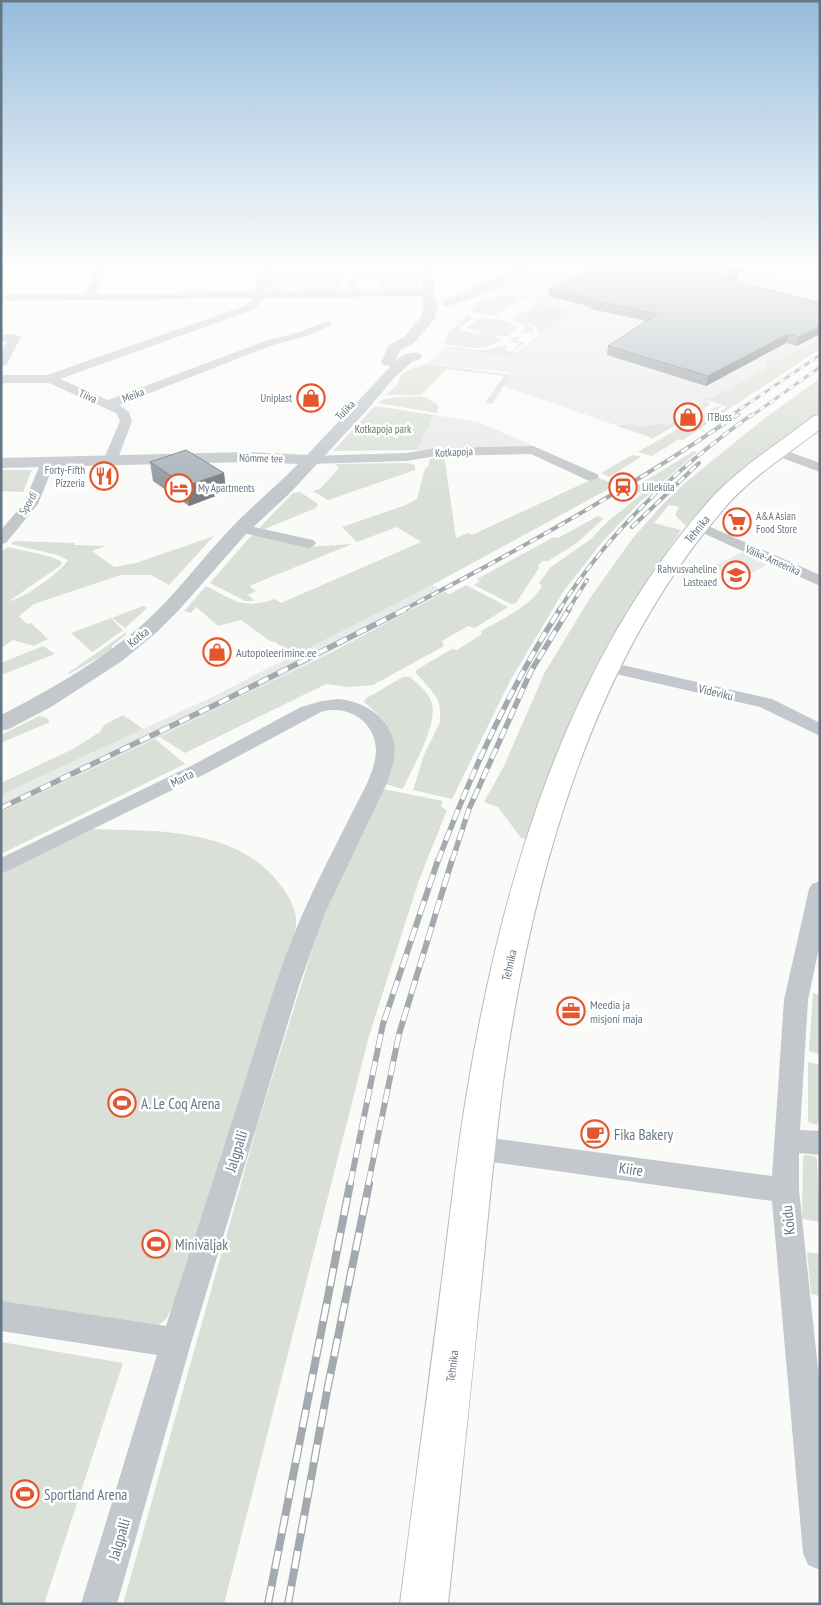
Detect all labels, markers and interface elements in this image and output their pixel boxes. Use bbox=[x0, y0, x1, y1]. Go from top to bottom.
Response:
shop icon: Uniplast bbox=[296, 383, 326, 413]
street label: Meika bbox=[120, 384, 146, 406]
street label: Tiiva bbox=[77, 386, 99, 406]
place label: Uniplast bbox=[261, 391, 292, 405]
street label: Tulika bbox=[332, 397, 358, 423]
shop icon: ITBuss bbox=[673, 402, 703, 432]
place label: ITBuss bbox=[707, 410, 732, 424]
park label: Kotkapoja park bbox=[355, 422, 412, 436]
street label: Kotkapoja bbox=[435, 444, 473, 460]
street label: Nõmme tee bbox=[239, 451, 283, 465]
restaurant icon: Forty-Fifth Pizzeria bbox=[89, 461, 119, 491]
place label: Forty-Fifth Pizzeria bbox=[45, 463, 85, 490]
station icon: Lilleküla bbox=[608, 472, 638, 502]
hotel icon: My Apartments bbox=[164, 473, 194, 503]
place label: Lilleküla bbox=[642, 480, 675, 494]
place label: My Apartments bbox=[198, 481, 255, 495]
street label: Spordi bbox=[16, 489, 40, 517]
supermarket icon: A&A Asian Food Store bbox=[722, 507, 752, 537]
place label: A&A Asian Food Store bbox=[756, 509, 798, 536]
street label: Tehnika bbox=[681, 512, 713, 546]
street label: Väike-Ameerika bbox=[742, 541, 803, 578]
school or university icon: Rahvusvaheline Lasteaed bbox=[721, 560, 751, 590]
place label: Rahvusvaheline Lasteaed bbox=[657, 562, 717, 589]
street label: Kotka bbox=[124, 624, 152, 650]
shop icon: Autopoleerimine.ee bbox=[202, 637, 232, 667]
place label: Autopoleerimine.ee bbox=[236, 645, 317, 660]
street label: Videviku bbox=[696, 681, 735, 703]
street label: Marta bbox=[168, 766, 196, 790]
street label: Tehnika bbox=[498, 948, 520, 982]
office icon: Meedia ja misjoni maja bbox=[556, 996, 586, 1026]
place label: Meedia ja misjoni maja bbox=[590, 997, 643, 1026]
sports icon: A. Le Coq Arena bbox=[107, 1088, 137, 1118]
place label: A. Le Coq Arena bbox=[141, 1094, 220, 1113]
cafe icon: Fika Bakery bbox=[580, 1119, 610, 1149]
place label: Fika Bakery bbox=[614, 1125, 673, 1144]
street label: Jalgpalli bbox=[220, 1128, 251, 1175]
street label: Kiire bbox=[618, 1158, 644, 1180]
street label: Koidu bbox=[777, 1204, 799, 1236]
sports icon: Miniväljak bbox=[141, 1229, 171, 1259]
place label: Miniväljak bbox=[175, 1235, 228, 1254]
street label: Tehnika bbox=[443, 1349, 461, 1383]
sports icon: Sportland Arena bbox=[10, 1479, 40, 1509]
place label: Sportland Arena bbox=[44, 1485, 127, 1504]
street label: Jalgpalli bbox=[104, 1516, 134, 1563]

